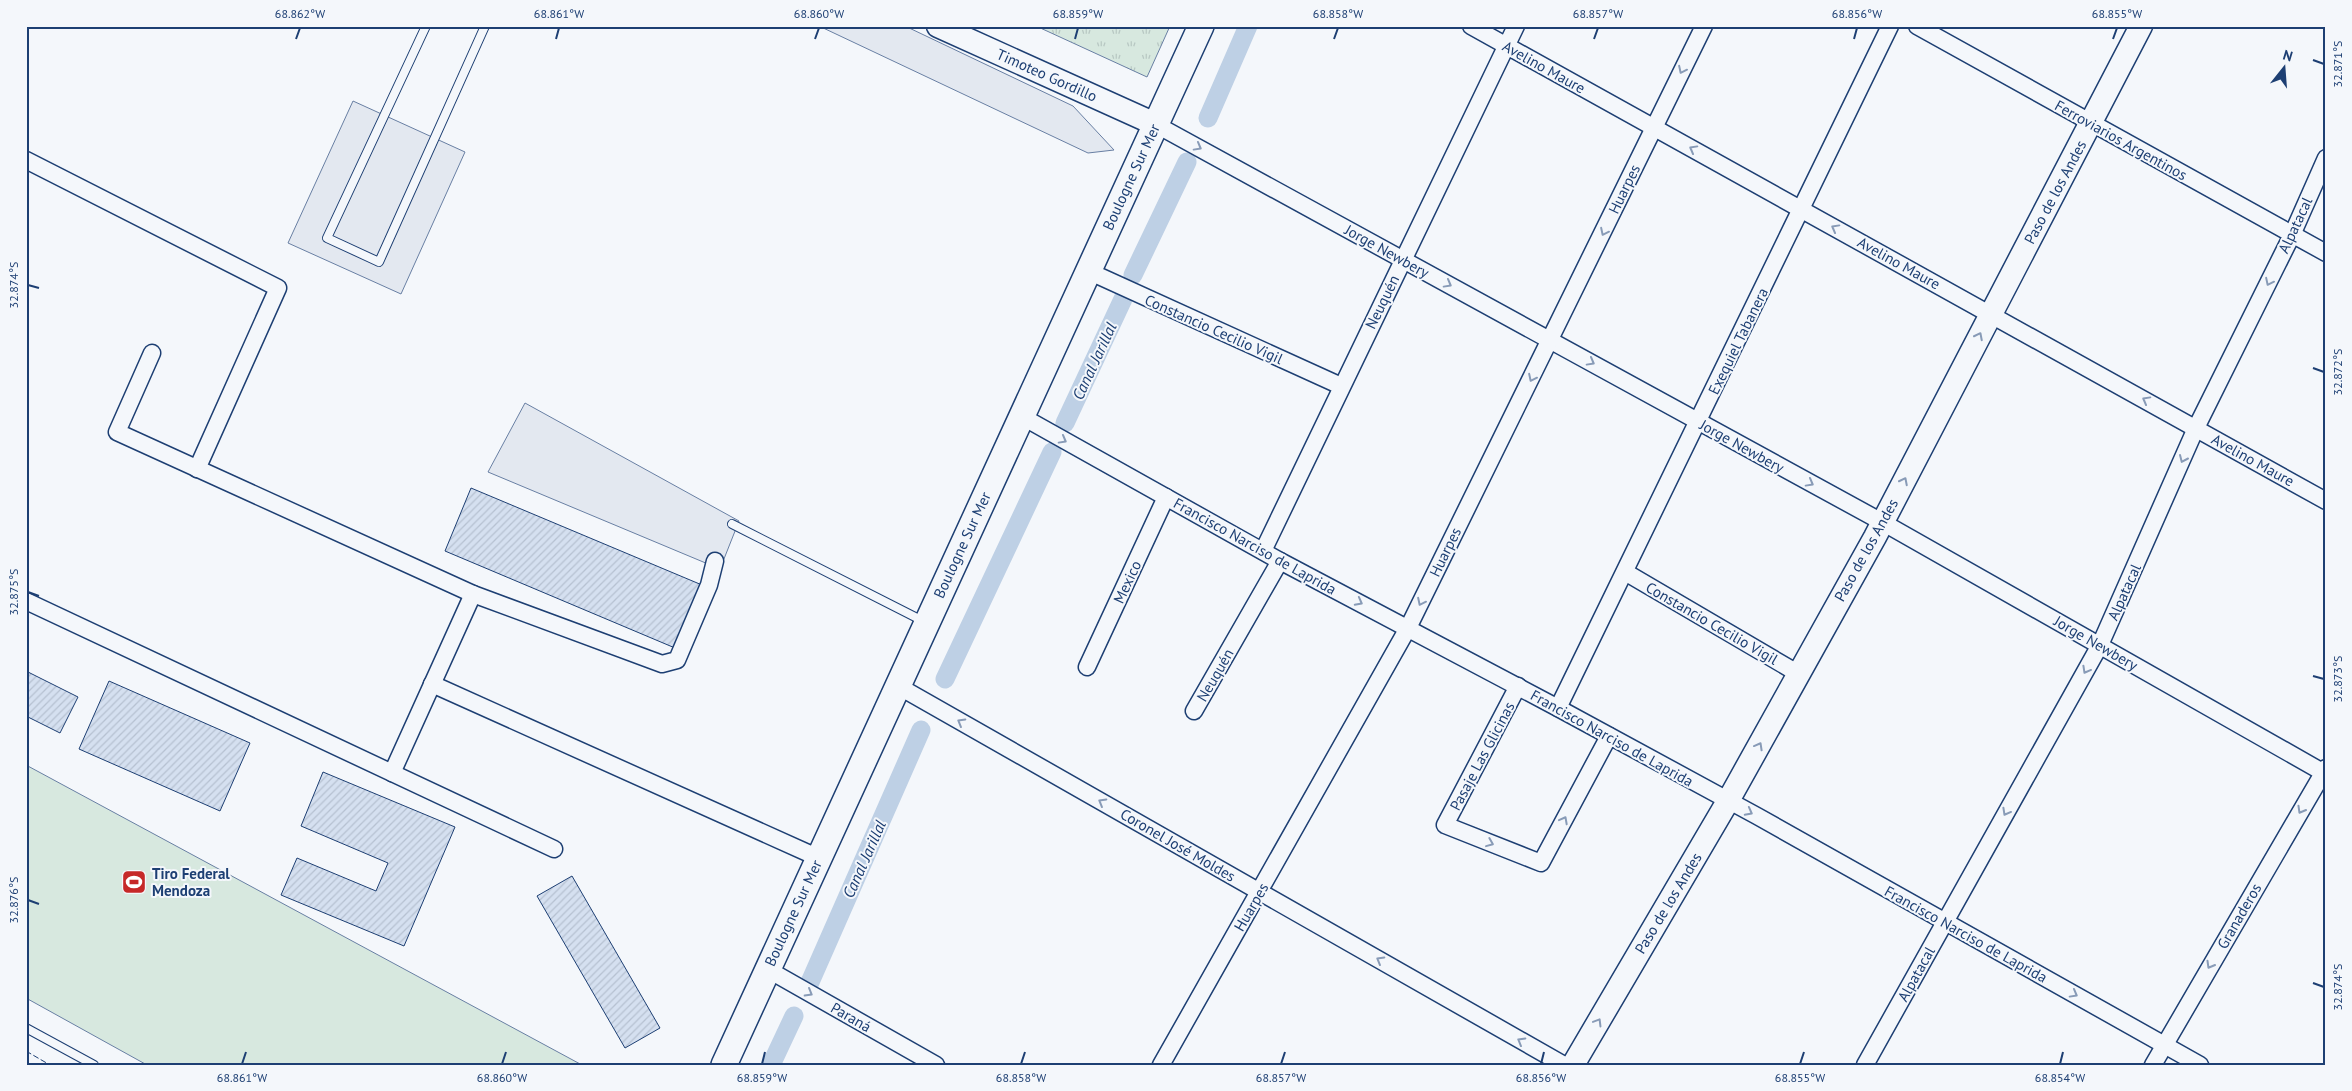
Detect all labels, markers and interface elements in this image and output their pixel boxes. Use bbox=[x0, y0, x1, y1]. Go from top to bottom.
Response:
text: 68.862°W bbox=[275, 6, 325, 21]
text: 68.861°W bbox=[534, 6, 584, 21]
text: 68.860°W bbox=[794, 6, 844, 21]
text: 68.859°W bbox=[1053, 6, 1103, 21]
text: 68.858°W bbox=[1313, 6, 1363, 21]
text: 68.857°W bbox=[1573, 6, 1623, 21]
text: 68.856°W bbox=[1832, 6, 1882, 21]
text: 68.855°W bbox=[2092, 6, 2142, 21]
street label: Avelino Maure bbox=[1499, 36, 1589, 98]
text: 32.871°S bbox=[2330, 41, 2345, 87]
north arrow bbox=[2260, 42, 2310, 92]
street label: Timoteo Gordillo bbox=[994, 44, 1100, 106]
text: N bbox=[2281, 46, 2295, 66]
one-way arrow bbox=[1678, 65, 1689, 74]
street label: Ferroviarios Argentinos bbox=[2051, 96, 2191, 184]
street label: Boulogne Sur Mer bbox=[1098, 121, 1164, 233]
street label: Paso de los Andes bbox=[2020, 137, 2090, 247]
one-way arrow bbox=[1193, 141, 1202, 151]
one-way arrow bbox=[1689, 145, 1698, 155]
street label: Huarpes bbox=[1604, 161, 1644, 217]
street label: Alpatacal bbox=[2274, 193, 2317, 256]
street label: Jorge Newbery bbox=[1341, 220, 1433, 282]
one-way arrow bbox=[1831, 224, 1840, 234]
one-way arrow bbox=[1599, 227, 1610, 236]
street label: Avelino Maure bbox=[1854, 232, 1944, 294]
text: 32.874°S bbox=[6, 262, 21, 308]
street label: Neuquén bbox=[1361, 272, 1403, 332]
one-way arrow bbox=[2265, 276, 2275, 285]
one-way arrow bbox=[1443, 278, 1452, 288]
street label: Exequiel Tabanera bbox=[1704, 284, 1772, 398]
street label: Constancio Cecilio Vigil bbox=[1142, 290, 1287, 368]
water label: Canal Jarillal bbox=[1067, 319, 1121, 403]
one-way arrow bbox=[1973, 332, 1983, 341]
text: 32.872°S bbox=[2330, 349, 2345, 395]
one-way arrow bbox=[1585, 356, 1594, 366]
one-way arrow bbox=[1528, 372, 1538, 381]
one-way arrow bbox=[2142, 396, 2151, 406]
street label: Jorge Newbery bbox=[1696, 415, 1788, 477]
street label: Avelino Maure bbox=[2208, 429, 2298, 491]
one-way arrow bbox=[1058, 434, 1067, 444]
one-way arrow bbox=[2178, 454, 2189, 463]
one-way arrow bbox=[1804, 476, 1813, 486]
one-way arrow bbox=[1898, 477, 1908, 486]
street label: Boulogne Sur Mer bbox=[929, 489, 995, 601]
street label: Francisco Narciso de Laprida bbox=[1170, 493, 1340, 599]
street label: Paso de los Andes bbox=[1830, 495, 1902, 605]
street label: Huarpes bbox=[1425, 524, 1465, 580]
street label: Mexico bbox=[1109, 557, 1145, 607]
street label: Alpatacal bbox=[2103, 560, 2145, 623]
text: 32.875°S bbox=[6, 569, 21, 615]
street label: Constancio Cecilio Vigil bbox=[1643, 577, 1782, 669]
one-way arrow bbox=[1354, 596, 1363, 606]
one-way arrow bbox=[1417, 597, 1427, 606]
street label: Jorge Newbery bbox=[2050, 611, 2141, 675]
street label: Neuquén bbox=[1192, 645, 1238, 705]
text: 32.873°S bbox=[2330, 656, 2345, 702]
one-way arrow bbox=[2082, 665, 2092, 674]
street label: Francisco Narciso de Laprida bbox=[1527, 685, 1697, 791]
street label: Pasaje Las Glicinas bbox=[1445, 698, 1519, 814]
one-way arrow bbox=[957, 718, 966, 728]
one-way arrow bbox=[1753, 742, 1763, 751]
one-way arrow bbox=[1098, 798, 1107, 808]
street label: Coronel José Moldes bbox=[1117, 804, 1239, 886]
one-way arrow bbox=[2297, 804, 2307, 813]
one-way arrow bbox=[1744, 806, 1753, 816]
one-way arrow bbox=[2002, 807, 2012, 816]
water label: Canal Jarillal bbox=[838, 816, 890, 901]
one-way arrow bbox=[1558, 816, 1568, 825]
one-way arrow bbox=[1486, 837, 1494, 847]
street label: Paso de los Andes bbox=[1630, 849, 1706, 957]
street label: Boulogne Sur Mer bbox=[760, 857, 826, 969]
place label: Tiro Federal Mendoza bbox=[152, 864, 230, 900]
sports icon: Tiro Federal Mendoza bbox=[121, 869, 147, 895]
text: 32.876°S bbox=[6, 877, 21, 923]
street label: Huarpes bbox=[1230, 879, 1272, 935]
street label: Granaderos bbox=[2213, 880, 2265, 952]
street label: Francisco Narciso de Laprida bbox=[1881, 881, 2051, 987]
street label: Alpatacal bbox=[1893, 943, 1939, 1005]
one-way arrow bbox=[1377, 957, 1386, 967]
one-way arrow bbox=[2207, 960, 2217, 969]
text: 32.874°S bbox=[2330, 964, 2345, 1010]
one-way arrow bbox=[804, 986, 813, 996]
one-way arrow bbox=[2069, 988, 2078, 998]
street label: Paraná bbox=[827, 998, 875, 1036]
one-way arrow bbox=[1591, 1019, 1601, 1028]
one-way arrow bbox=[1518, 1037, 1527, 1047]
text: 68.861°W bbox=[217, 1070, 267, 1085]
text: 68.860°W bbox=[477, 1070, 527, 1085]
text: 68.859°W bbox=[737, 1070, 787, 1085]
text: 68.858°W bbox=[996, 1070, 1046, 1085]
text: 68.857°W bbox=[1256, 1070, 1306, 1085]
text: 68.856°W bbox=[1516, 1070, 1566, 1085]
text: 68.855°W bbox=[1775, 1070, 1825, 1085]
text: 68.854°W bbox=[2035, 1070, 2085, 1085]

